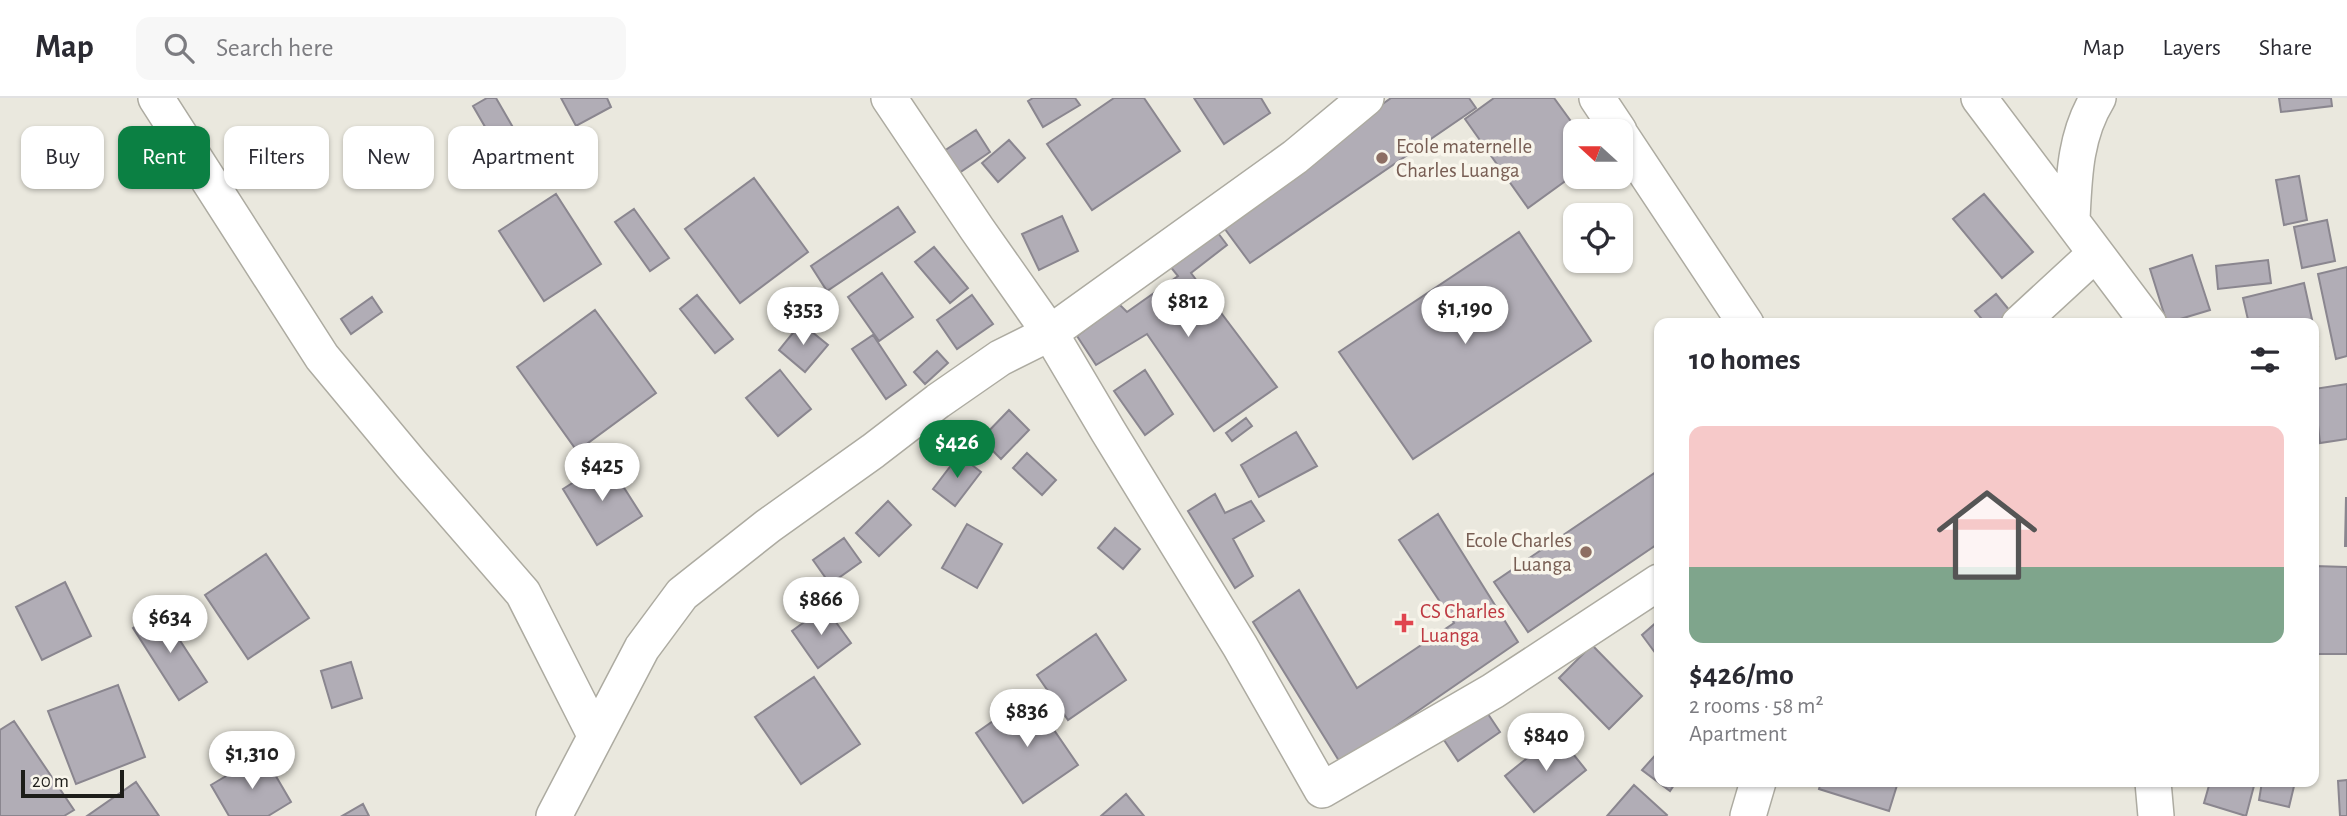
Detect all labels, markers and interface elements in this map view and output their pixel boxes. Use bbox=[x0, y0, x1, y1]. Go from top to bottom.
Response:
search box bbox=[136, 17, 626, 80]
icon: search bbox=[160, 29, 198, 67]
text: Map bbox=[35, 31, 94, 64]
text: Search here bbox=[216, 35, 334, 61]
text: Map bbox=[2082, 36, 2124, 60]
text: Layers bbox=[2162, 36, 2221, 60]
text: Share bbox=[2259, 36, 2312, 60]
north arrow bbox=[1563, 119, 1633, 189]
map controls bbox=[1563, 119, 1633, 273]
chip: Buy bbox=[21, 126, 104, 189]
chip: Rent bbox=[118, 126, 210, 189]
chip: Filters bbox=[224, 126, 329, 189]
chip: New bbox=[343, 126, 434, 189]
chip: Apartment bbox=[448, 126, 598, 189]
place label: Ecole maternelle Charles Luanga bbox=[1396, 136, 1532, 181]
marker: Ecole maternelle Charles Luanga bbox=[1374, 150, 1390, 166]
button: locate bbox=[1563, 203, 1633, 273]
pin: $812 bbox=[1147, 280, 1229, 339]
pin: $1,190 bbox=[1408, 286, 1522, 346]
pin: $353 bbox=[762, 288, 844, 347]
text: $812 bbox=[1168, 290, 1208, 313]
text: $1,190 bbox=[1437, 297, 1493, 320]
text: $353 bbox=[783, 298, 823, 321]
icon: filters bbox=[2246, 341, 2284, 379]
text: 10 homes bbox=[1689, 345, 1800, 375]
pin: $426 bbox=[916, 420, 998, 480]
text: $426 bbox=[935, 431, 979, 454]
pin: $425 bbox=[561, 444, 643, 503]
text: $425 bbox=[581, 454, 623, 477]
icon: home bbox=[1924, 472, 2050, 598]
place label: Ecole Charles Luanga bbox=[1465, 530, 1572, 575]
marker: Ecole Charles Luanga bbox=[1578, 544, 1594, 560]
pin: $866 bbox=[780, 578, 862, 637]
text: $866 bbox=[799, 588, 843, 611]
pin: $634 bbox=[129, 596, 211, 655]
place label: CS Charles Luanga bbox=[1420, 601, 1505, 646]
text: $634 bbox=[149, 606, 191, 629]
marker: CS Charles Luanga bbox=[1394, 613, 1414, 633]
text: $426/mo bbox=[1689, 660, 1794, 690]
pin: $836 bbox=[986, 690, 1068, 749]
text: 2 rooms · 58 m² bbox=[1689, 695, 1824, 718]
text: $836 bbox=[1006, 700, 1048, 723]
pin: $840 bbox=[1505, 714, 1587, 773]
text: Apartment bbox=[1689, 723, 1787, 746]
text: $840 bbox=[1523, 724, 1569, 747]
pin: $1,310 bbox=[195, 732, 309, 791]
text: $1,310 bbox=[225, 742, 279, 765]
scale bar bbox=[21, 767, 124, 799]
text: 20 m bbox=[32, 772, 69, 791]

